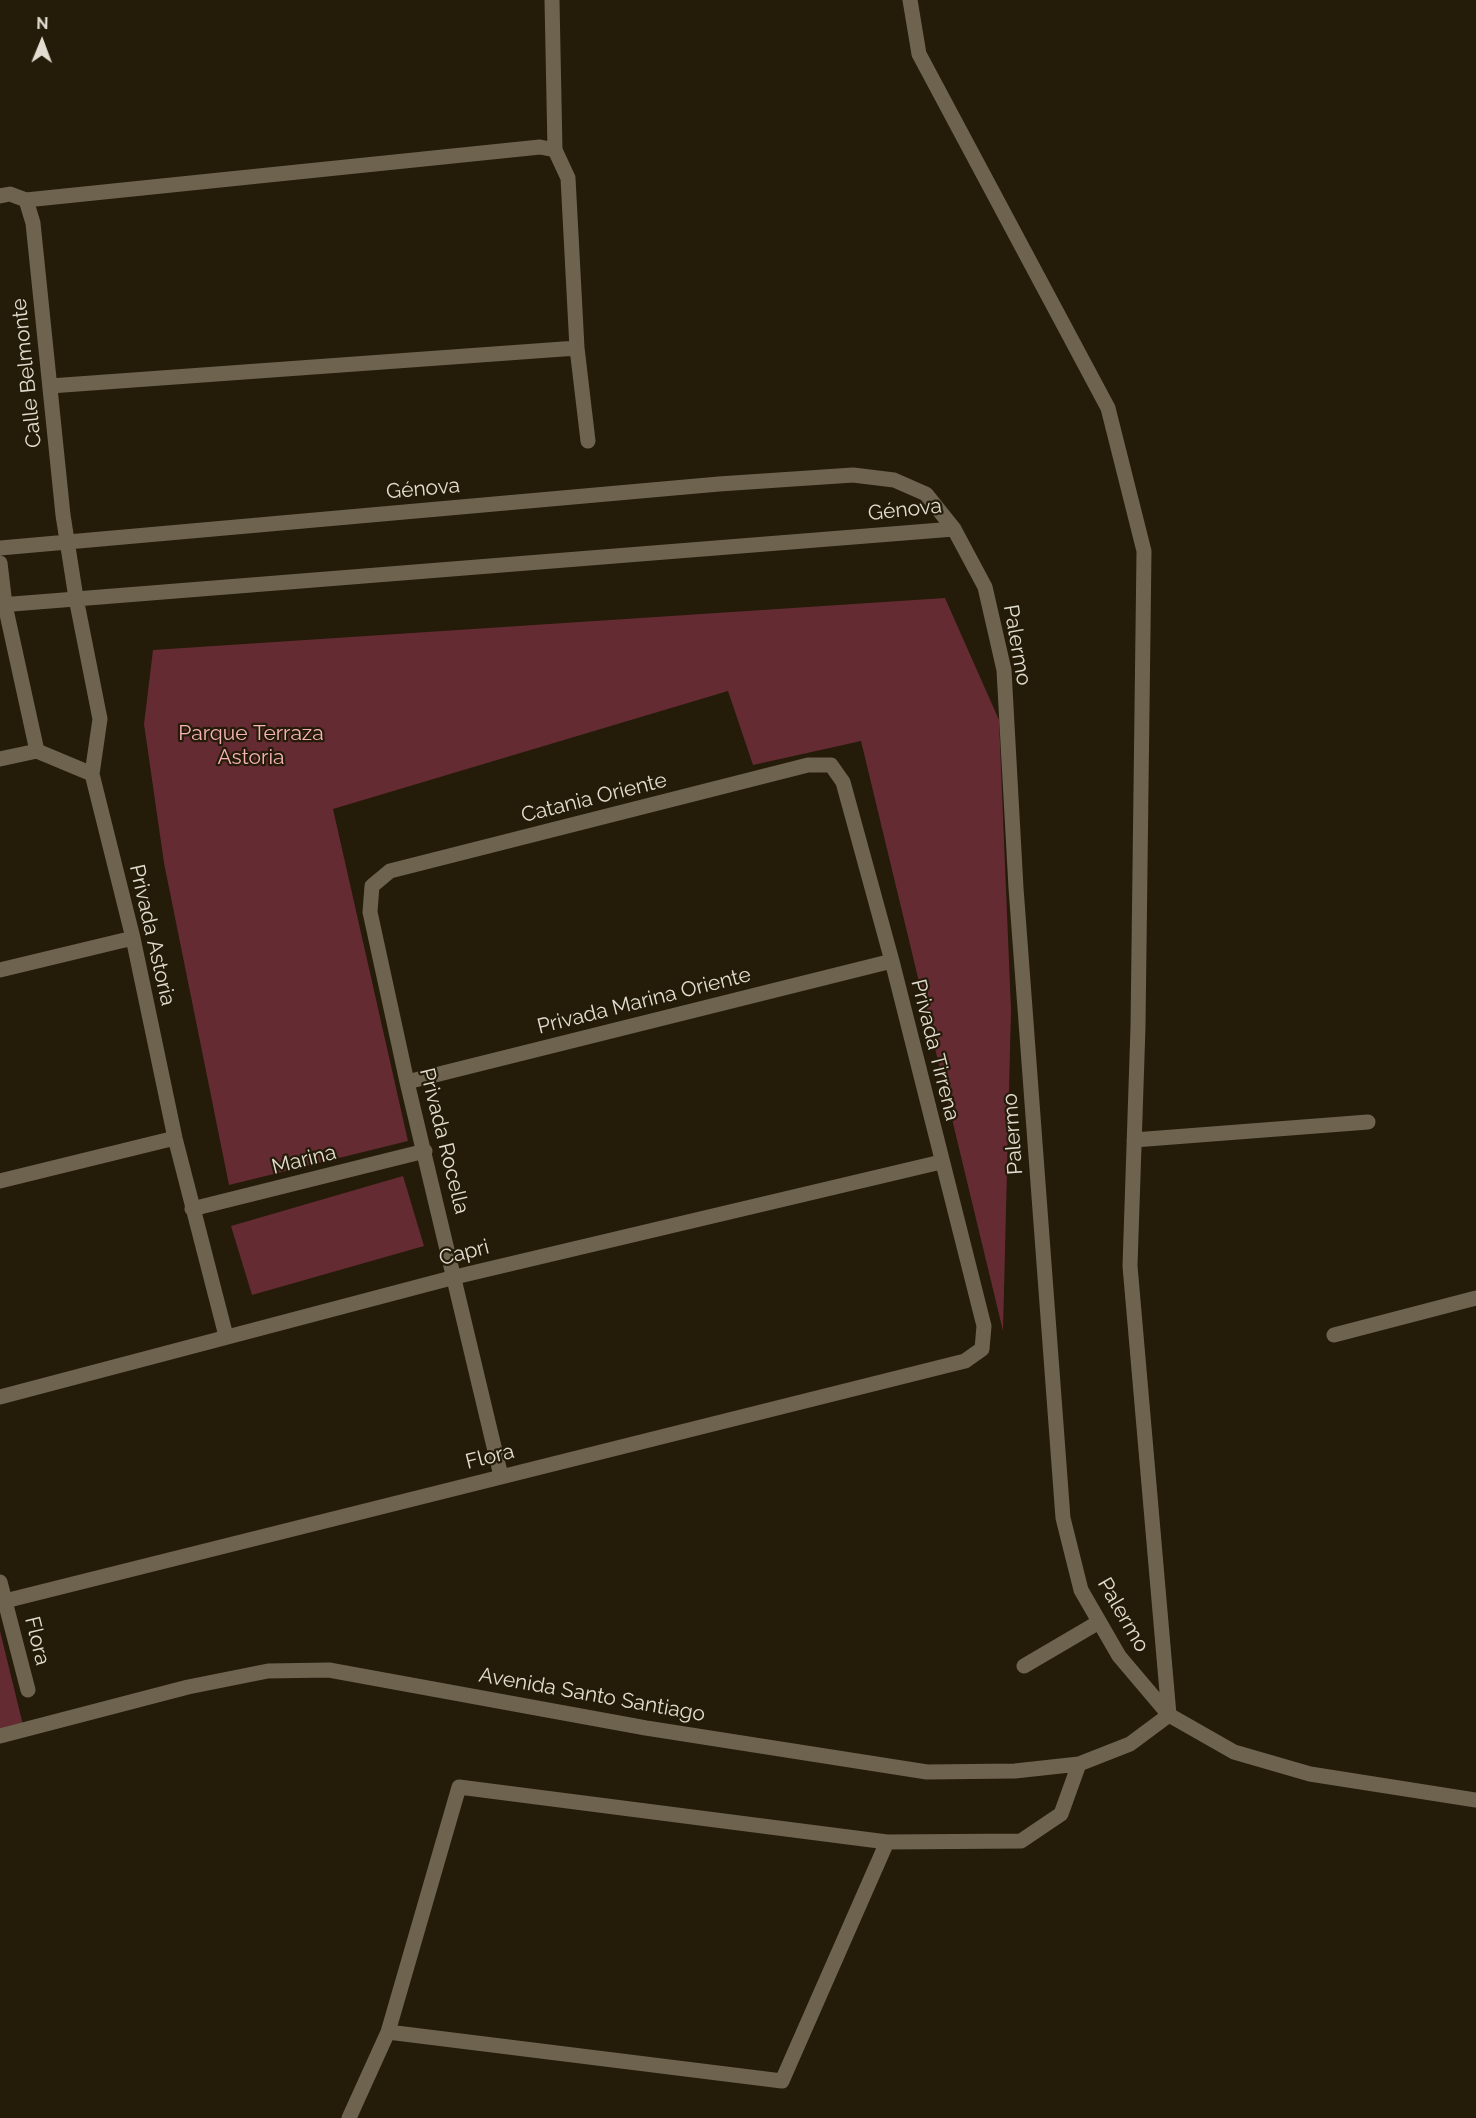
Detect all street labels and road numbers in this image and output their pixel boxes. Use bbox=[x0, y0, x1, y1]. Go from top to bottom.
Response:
street label: Calle Belmonte bbox=[7, 297, 47, 449]
street label: Génova bbox=[385, 473, 461, 505]
street label: Génova bbox=[867, 494, 943, 526]
street label: Palermo bbox=[998, 603, 1036, 687]
street label: Catania Oriente bbox=[519, 768, 669, 828]
street label: Privada Astoria bbox=[124, 862, 180, 1008]
street label: Privada Marina Oriente bbox=[535, 962, 753, 1040]
street label: Privada Tirrena bbox=[905, 977, 965, 1123]
street label: Privada Rocella bbox=[414, 1065, 474, 1217]
street label: Palermo bbox=[998, 1092, 1028, 1176]
street label: Marina bbox=[269, 1140, 339, 1180]
street label: Capri bbox=[436, 1235, 492, 1271]
street label: Flora bbox=[463, 1439, 517, 1475]
street label: Palermo bbox=[1092, 1573, 1154, 1657]
street label: Flora bbox=[19, 1614, 55, 1668]
street label: Avenida Santo Santiago bbox=[477, 1663, 707, 1727]

